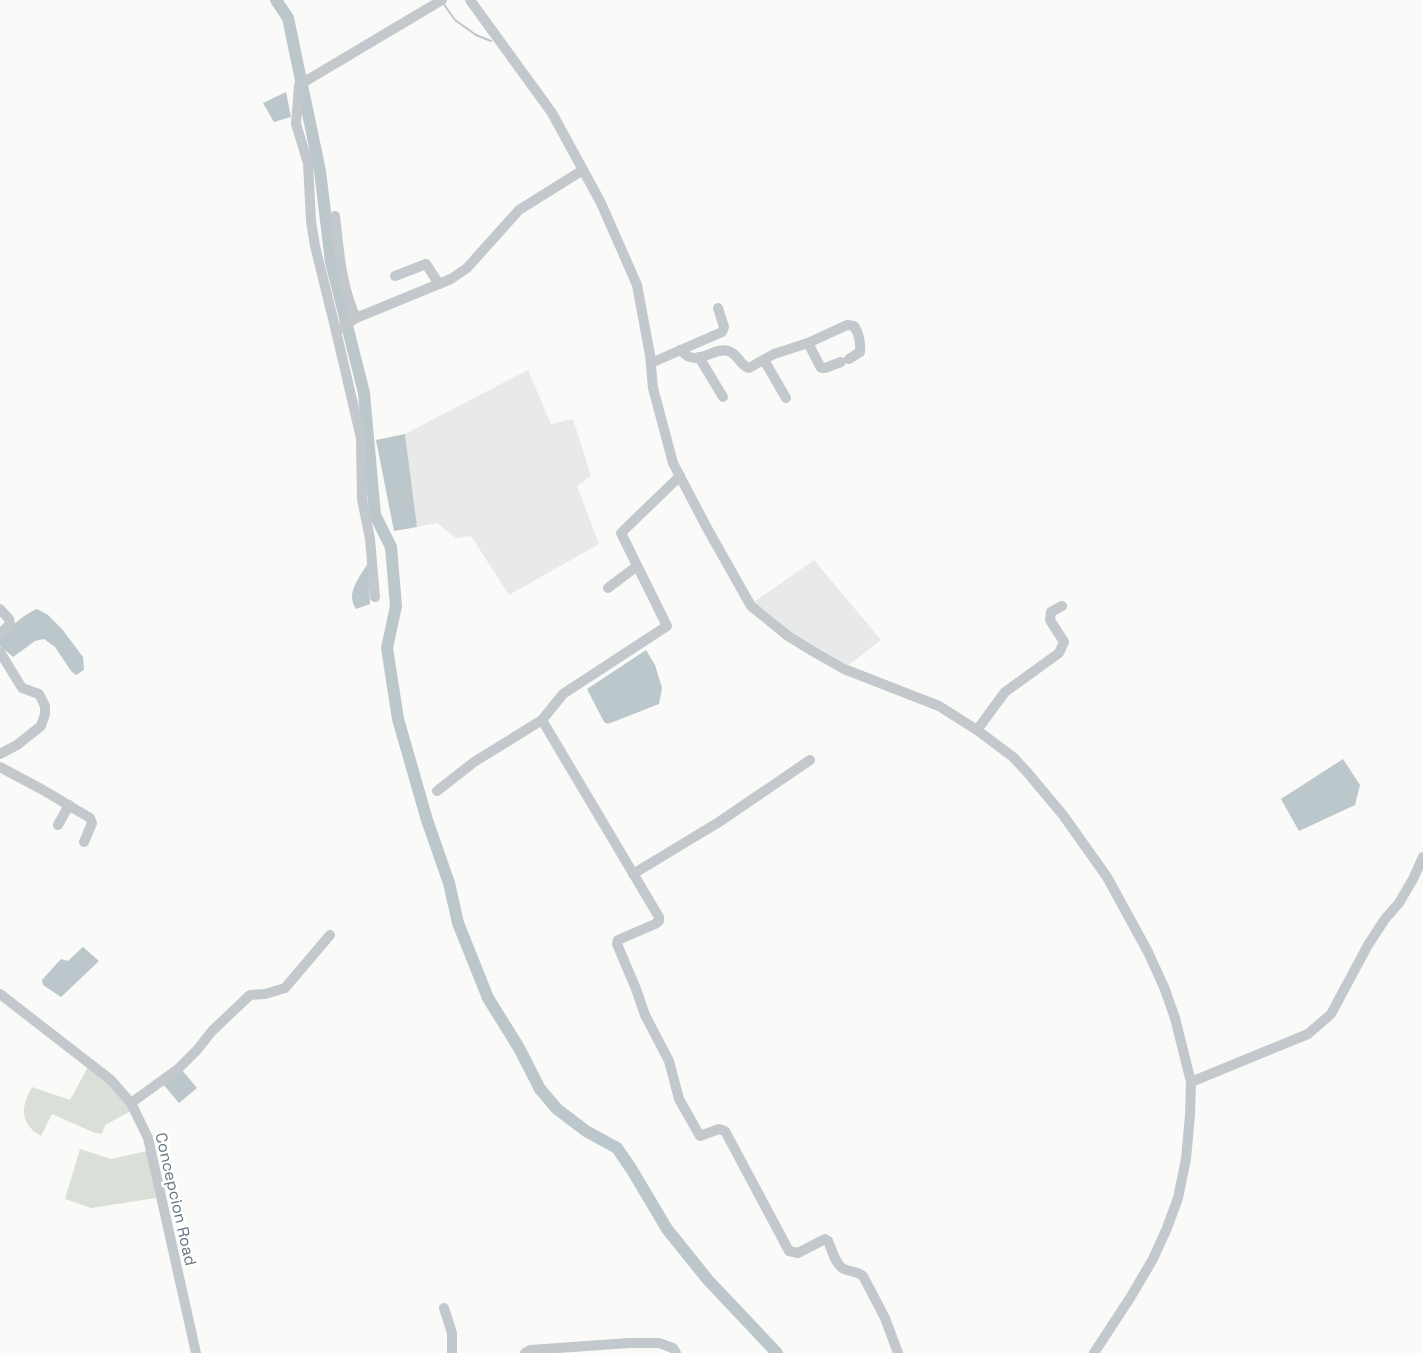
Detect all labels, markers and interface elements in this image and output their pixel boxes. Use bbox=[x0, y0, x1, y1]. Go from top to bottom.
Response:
street label: Concepcion Road bbox=[150, 1130, 202, 1268]

